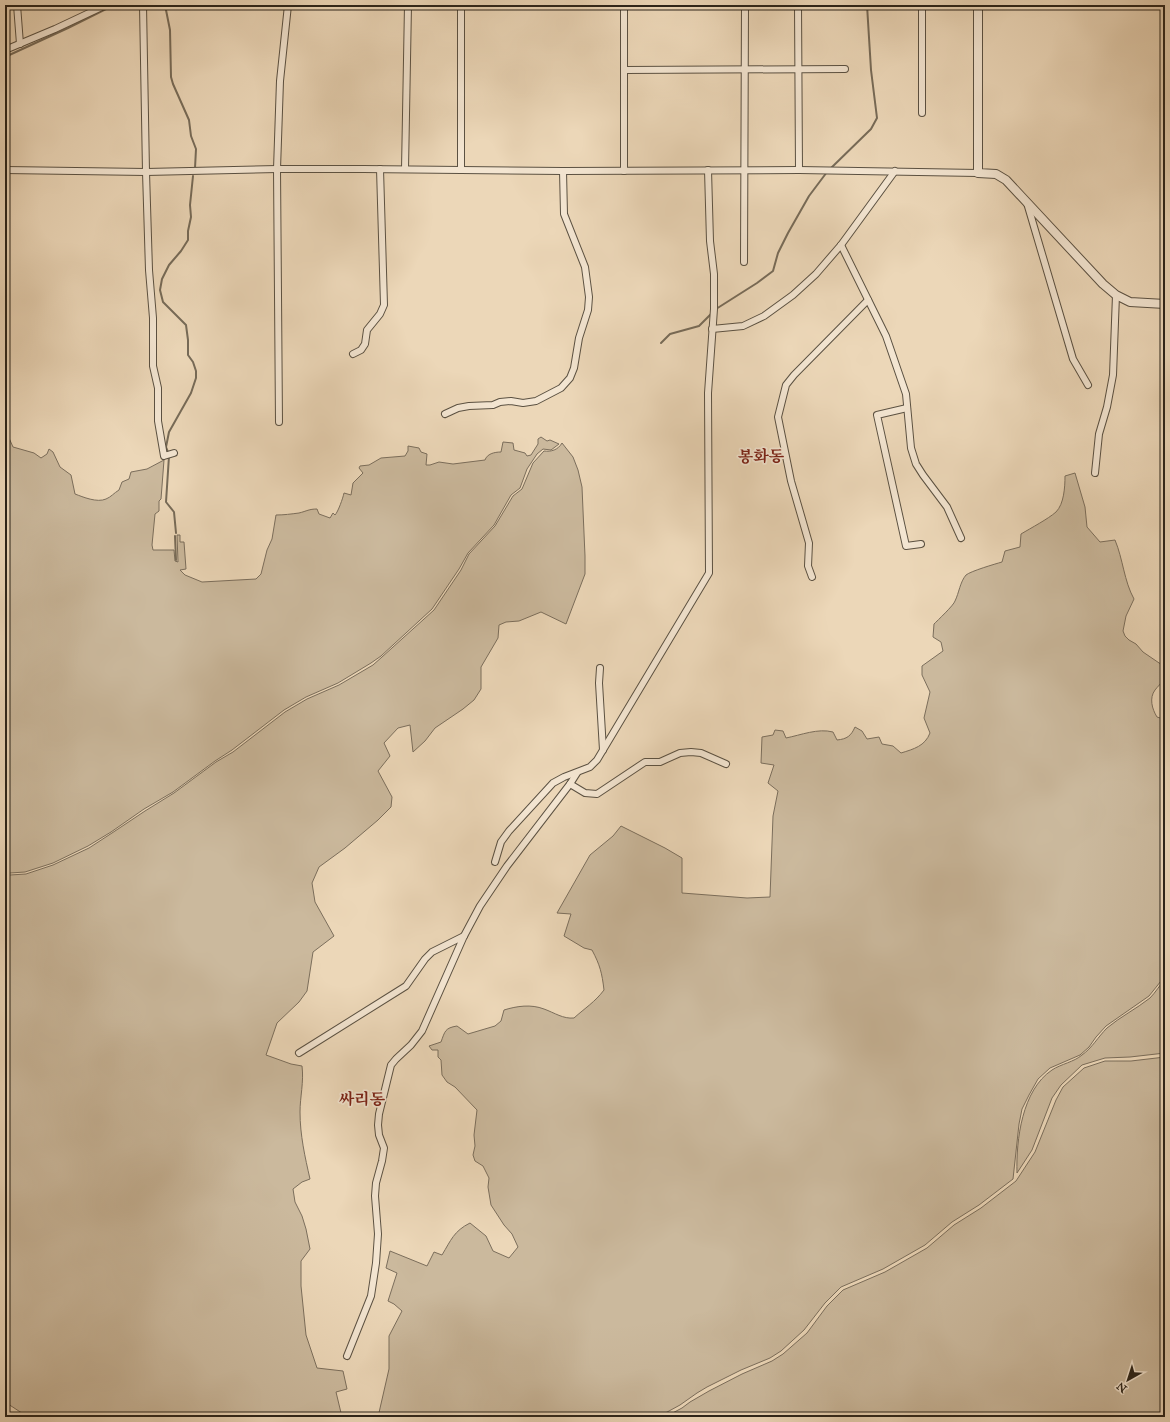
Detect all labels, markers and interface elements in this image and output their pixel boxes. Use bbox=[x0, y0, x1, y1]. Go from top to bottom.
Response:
district label: 봉화동 bbox=[738, 447, 785, 466]
district label: 싸리동 bbox=[339, 1090, 386, 1109]
north arrow bbox=[1108, 1360, 1148, 1400]
text: N bbox=[1114, 1379, 1130, 1395]

